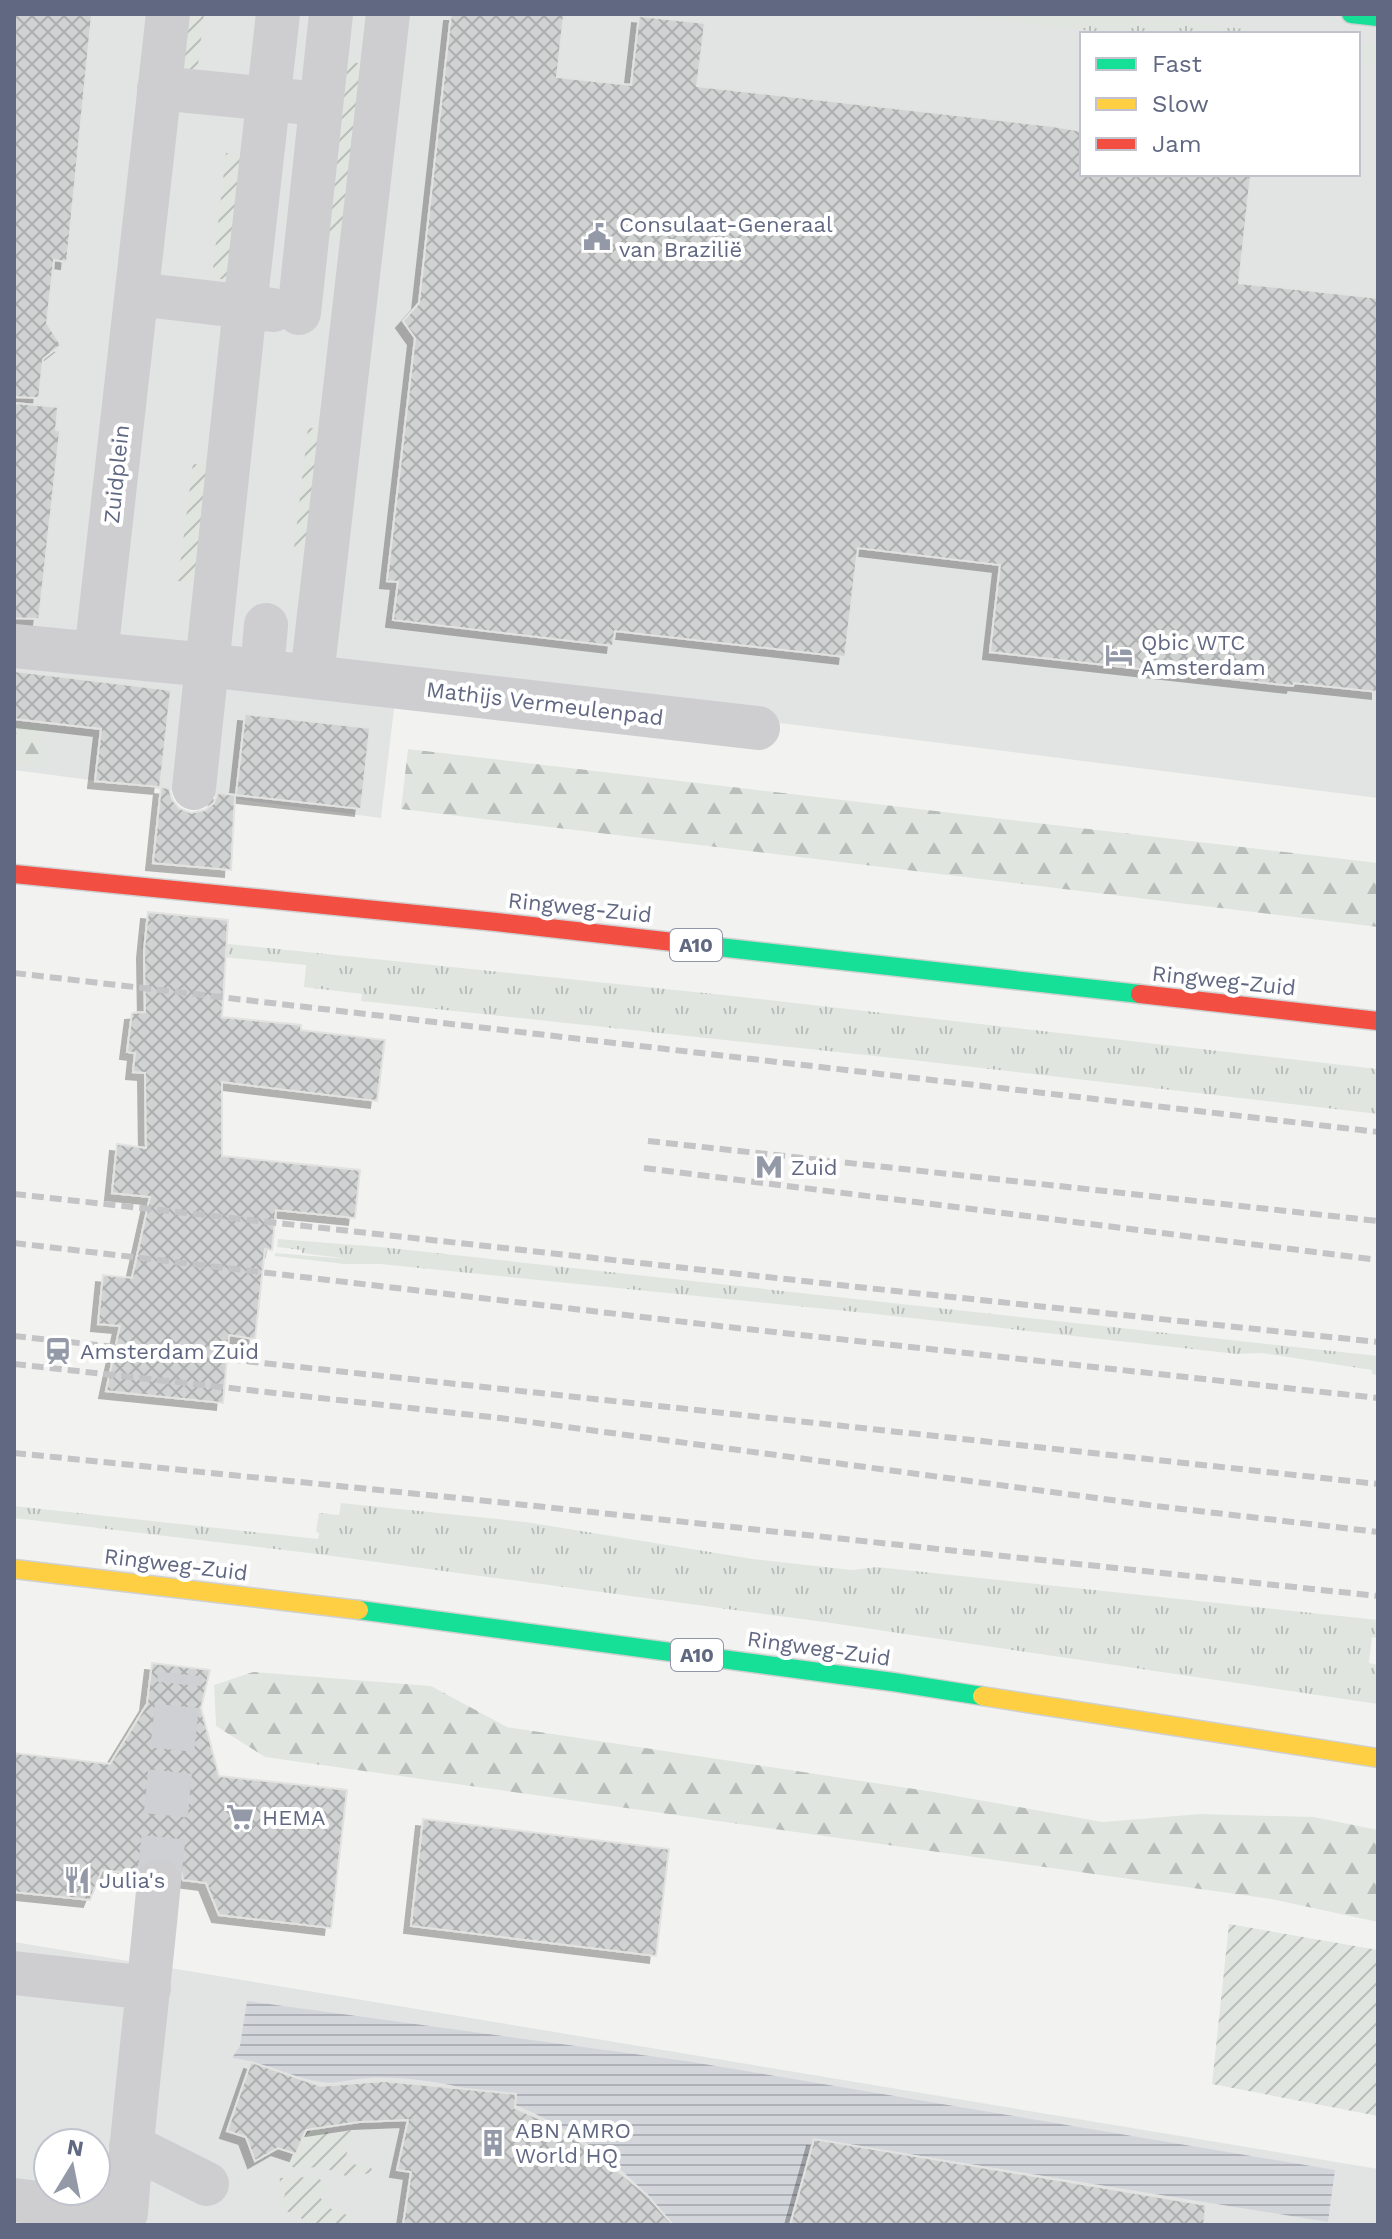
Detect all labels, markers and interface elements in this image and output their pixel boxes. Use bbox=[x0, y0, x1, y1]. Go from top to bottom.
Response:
legend bbox=[1080, 32, 1360, 176]
text: Fast bbox=[1152, 50, 1202, 78]
text: Slow bbox=[1152, 90, 1209, 118]
text: Jam bbox=[1152, 130, 1202, 158]
place label: Consulaat-Generaal van Brazilië bbox=[619, 212, 833, 262]
public building icon: Consulaat-Generaal van Brazilië bbox=[582, 222, 612, 252]
street label: Zuidplein bbox=[99, 423, 134, 525]
place label: Qbic WTC Amsterdam bbox=[1141, 630, 1266, 680]
hotel icon: Qbic WTC Amsterdam bbox=[1104, 640, 1134, 670]
street label: Mathijs Vermeulenpad bbox=[425, 677, 665, 730]
street label: Ringweg-Zuid bbox=[507, 888, 653, 927]
road number: A10 bbox=[670, 929, 722, 961]
street label: Ringweg-Zuid bbox=[1151, 961, 1297, 1000]
metro station icon: Zuid bbox=[754, 1152, 784, 1182]
place label: Zuid bbox=[791, 1155, 838, 1180]
station icon: Amsterdam Zuid bbox=[43, 1336, 73, 1366]
place label: Amsterdam Zuid bbox=[80, 1339, 259, 1364]
street label: Ringweg-Zuid bbox=[103, 1543, 249, 1586]
street label: Ringweg-Zuid bbox=[746, 1626, 892, 1671]
road number: A10 bbox=[671, 1639, 723, 1671]
supermarket icon: HEMA bbox=[225, 1802, 255, 1832]
place label: HEMA bbox=[262, 1805, 326, 1830]
restaurant icon: Julia's bbox=[62, 1865, 92, 1895]
place label: Julia's bbox=[99, 1868, 165, 1893]
place label: ABN AMRO World HQ bbox=[515, 2118, 631, 2168]
north arrow bbox=[32, 2127, 112, 2207]
building icon: ABN AMRO World HQ bbox=[478, 2128, 508, 2158]
text: N bbox=[65, 2134, 86, 2162]

